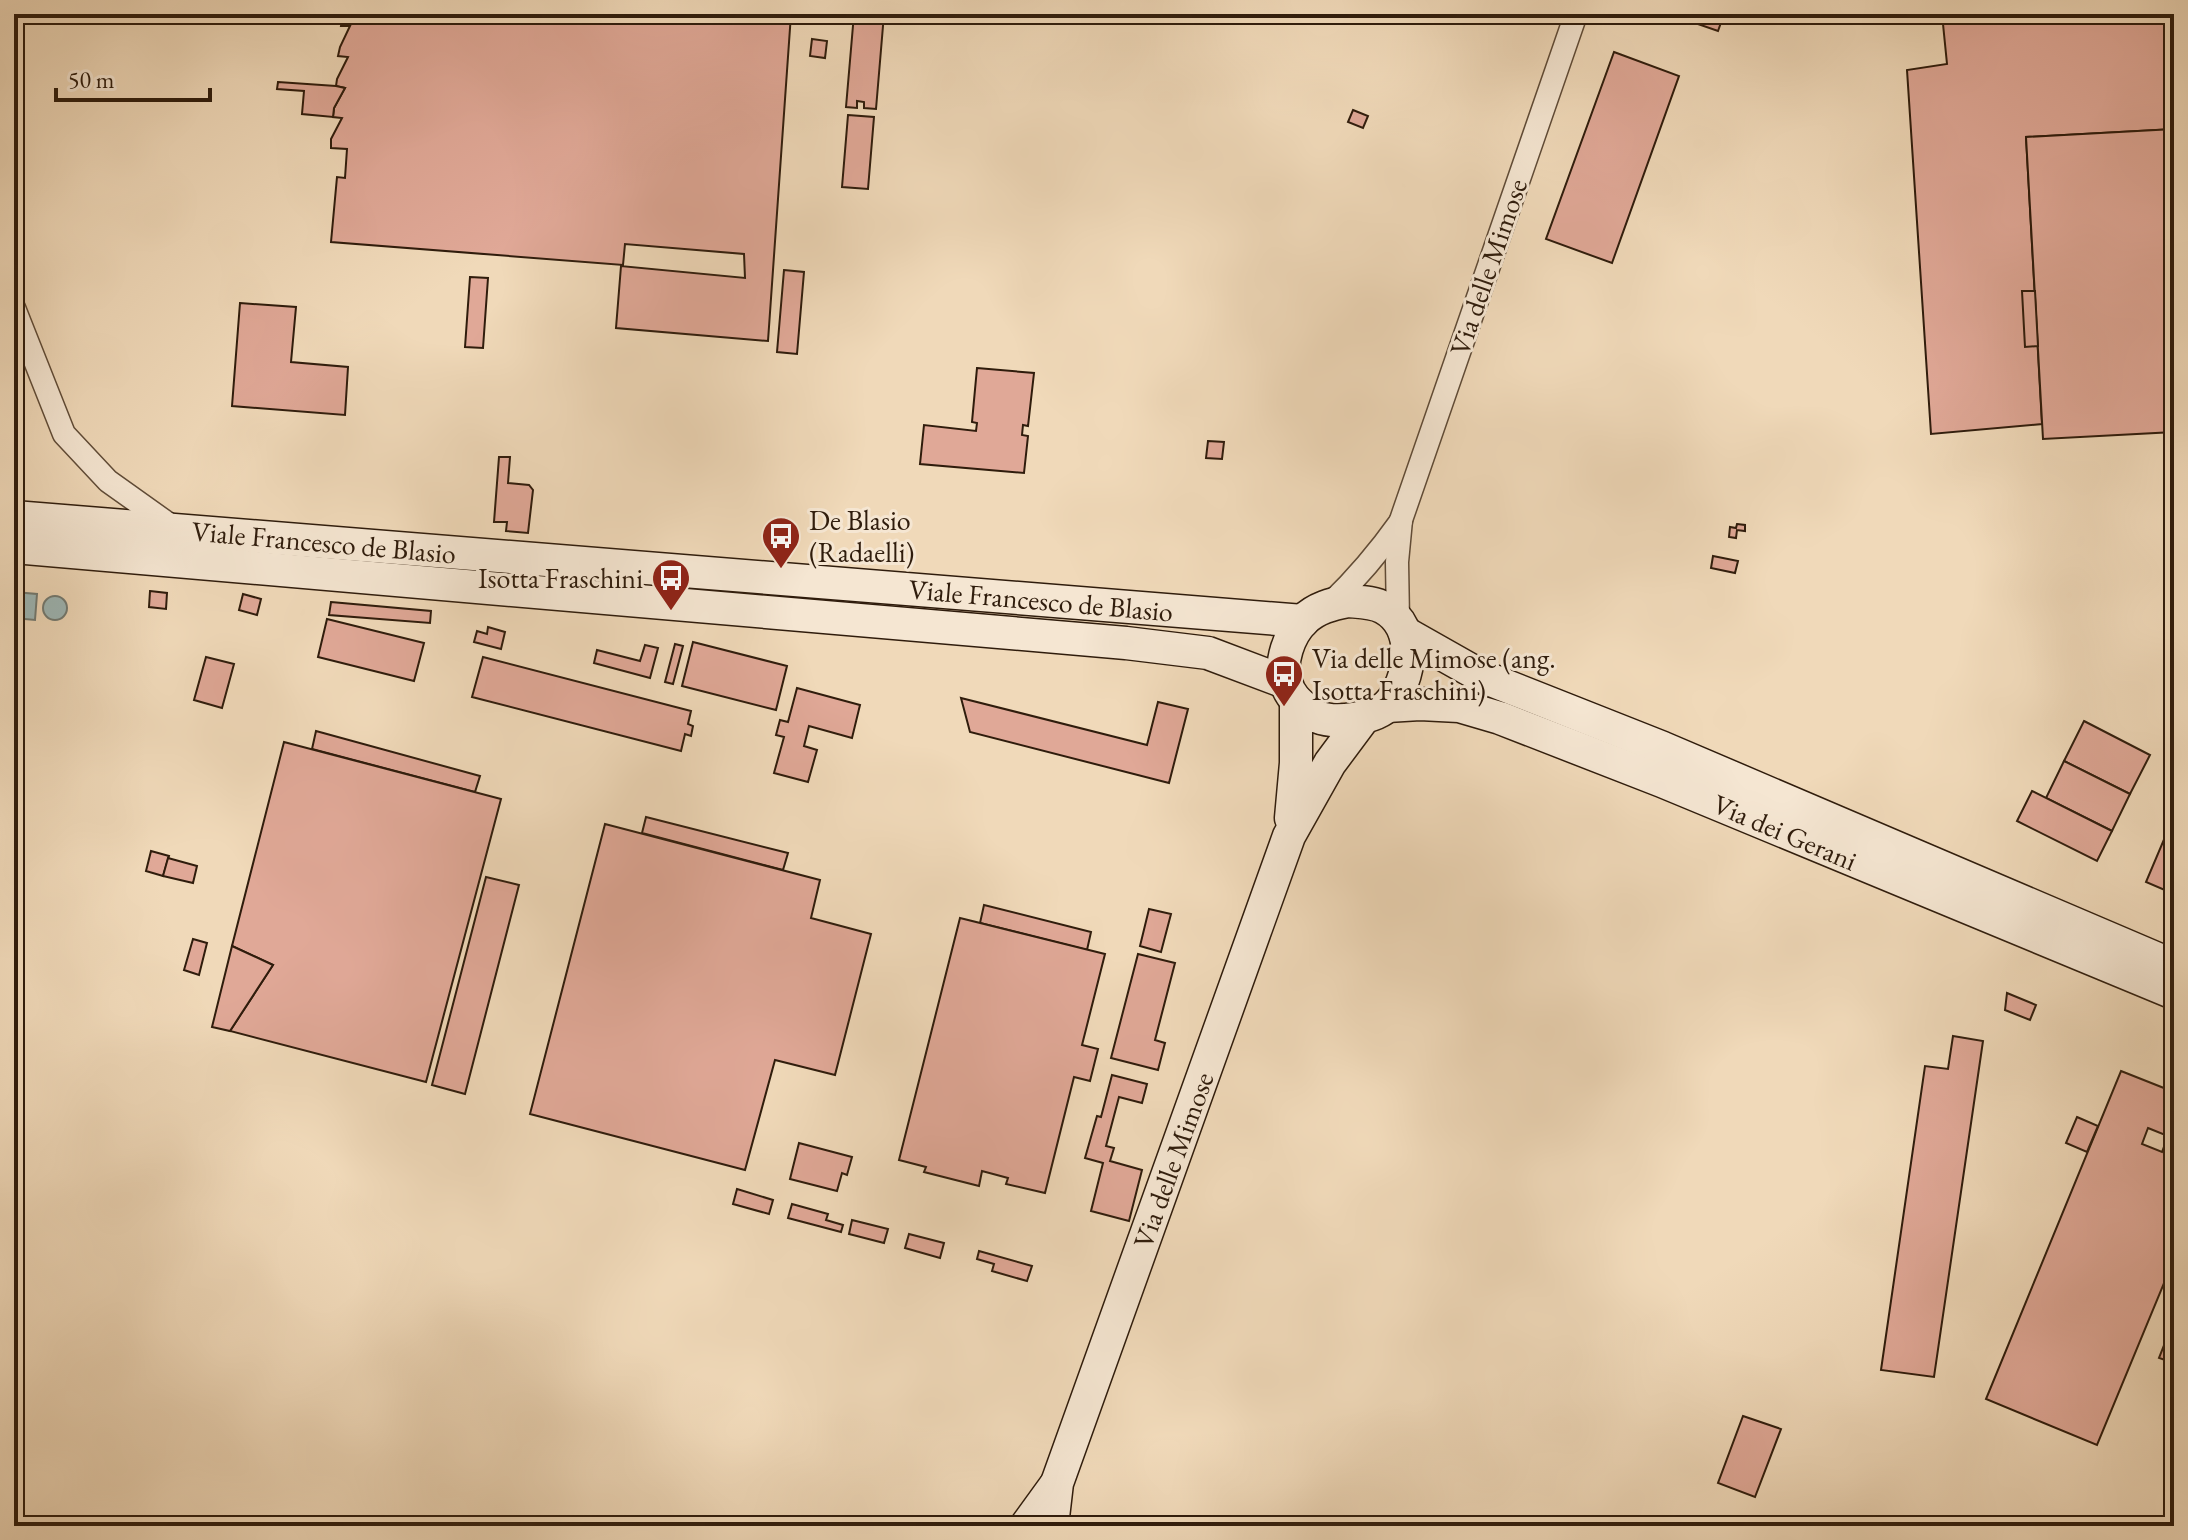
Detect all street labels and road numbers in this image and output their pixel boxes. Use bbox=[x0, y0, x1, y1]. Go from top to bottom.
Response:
street label: Via delle Mimose bbox=[1441, 174, 1535, 360]
street label: Viale Francesco de Blasio bbox=[190, 513, 458, 571]
street label: Viale Francesco de Blasio bbox=[907, 571, 1175, 629]
street label: Via dei Gerani bbox=[1708, 786, 1863, 879]
street label: Via delle Mimose bbox=[1125, 1067, 1222, 1253]

